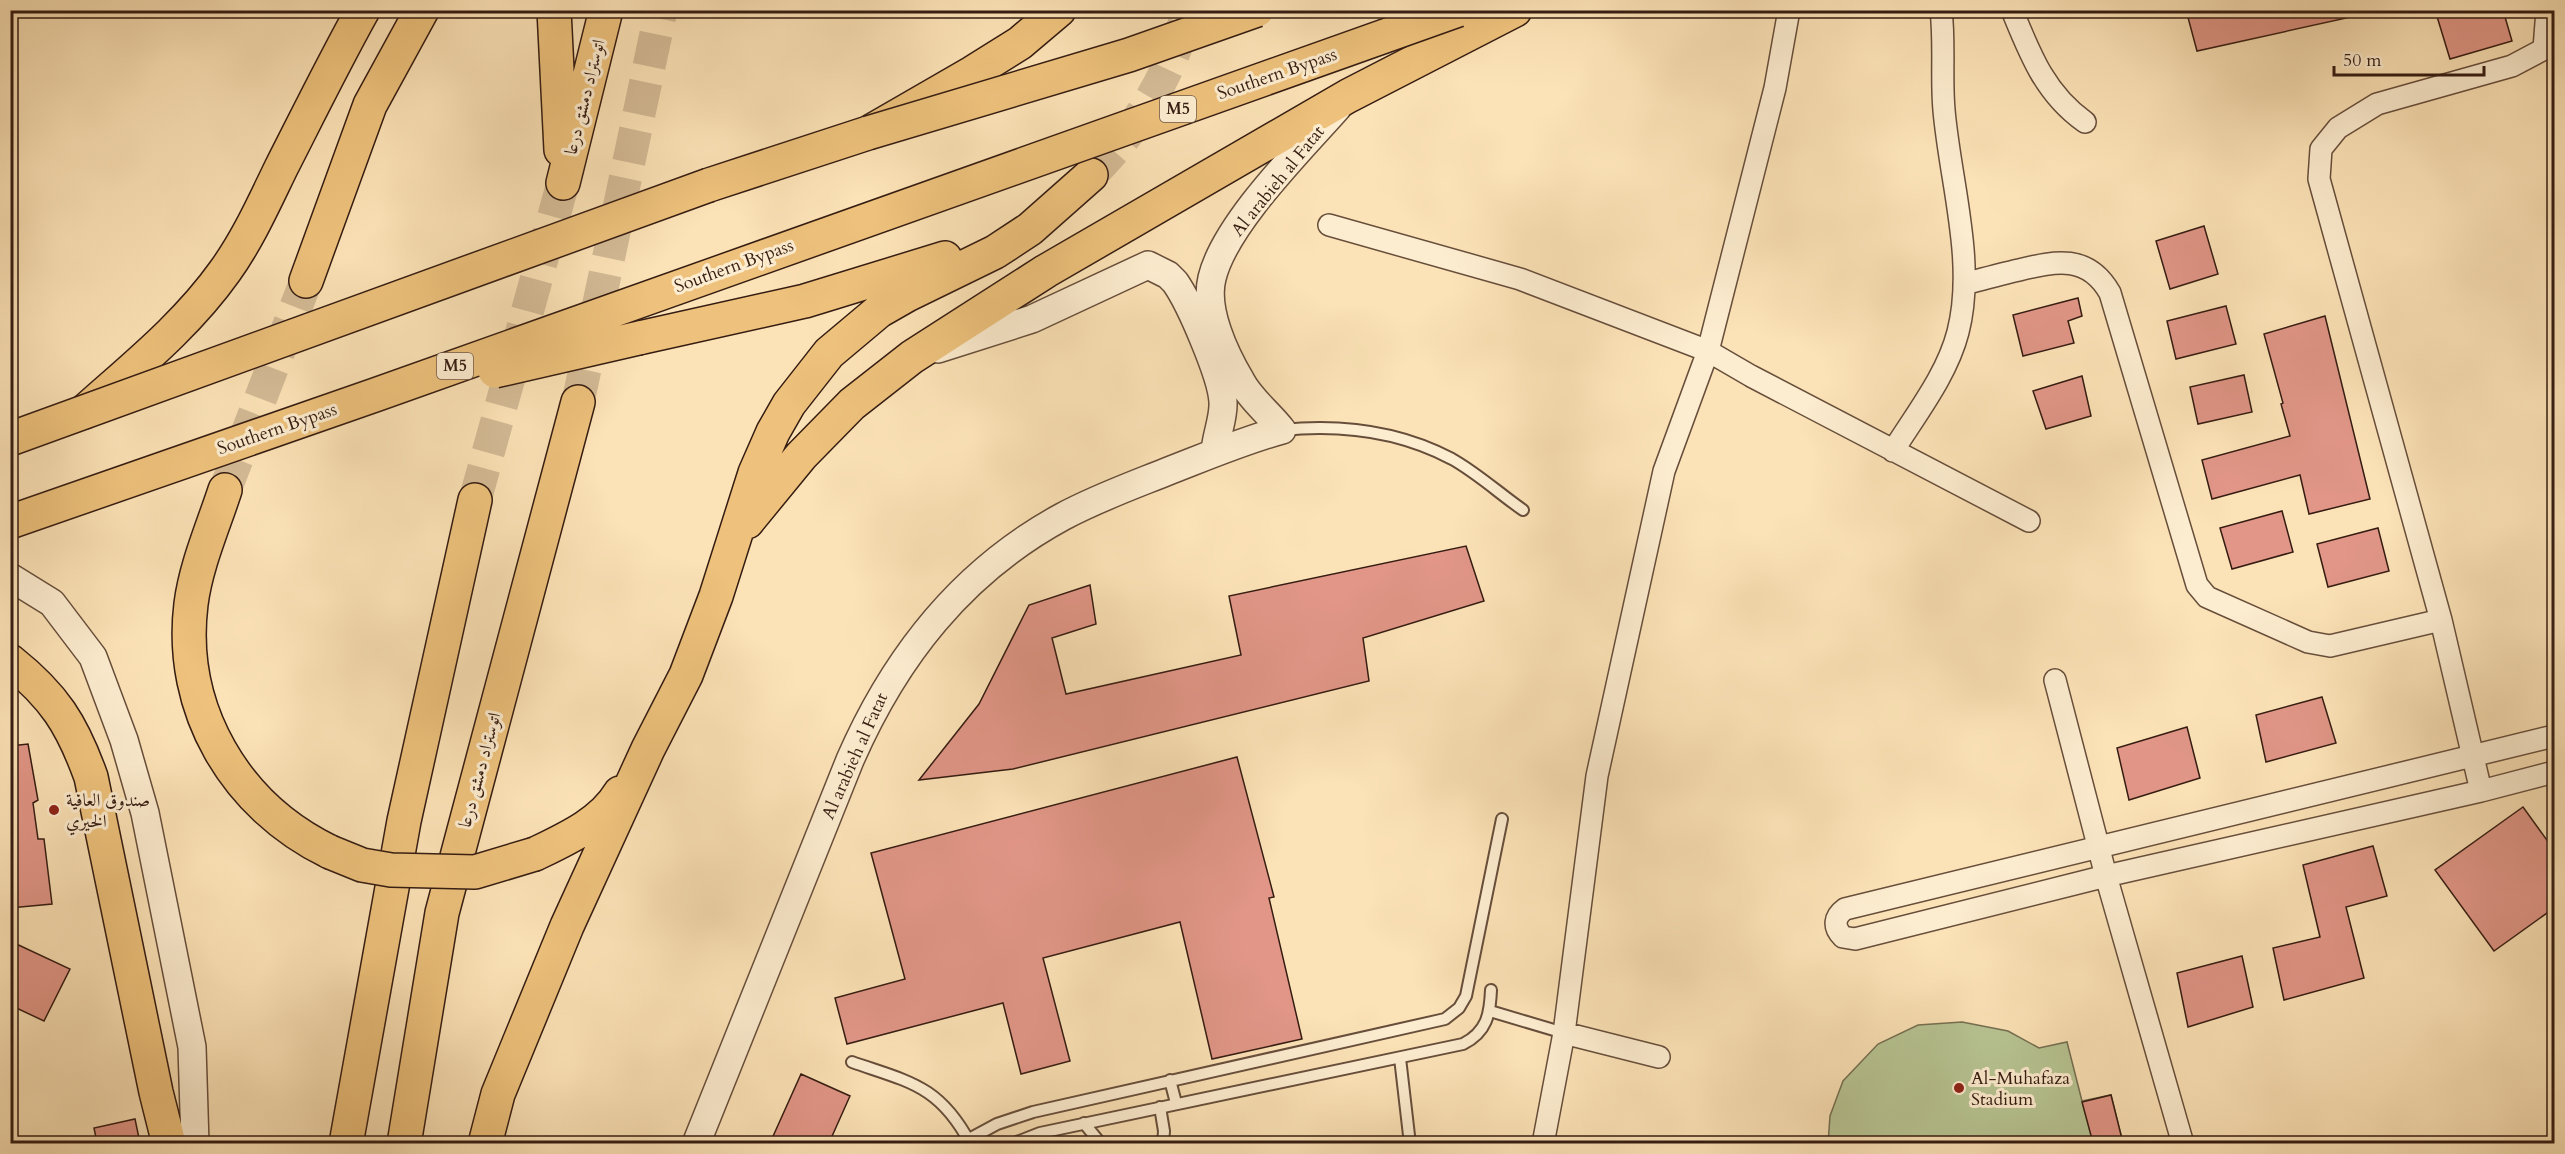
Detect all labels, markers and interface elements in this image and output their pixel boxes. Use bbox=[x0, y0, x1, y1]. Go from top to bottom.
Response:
street label: اتوستراد دمشق درعا bbox=[559, 37, 611, 157]
scale bar bbox=[2334, 39, 2484, 77]
street label: Southern Bypass bbox=[1214, 42, 1340, 106]
text: 50 m bbox=[2343, 48, 2382, 73]
road number: M5 bbox=[1160, 96, 1196, 122]
street label: Al arabieh al Fatat bbox=[1225, 120, 1331, 242]
street label: Southern Bypass bbox=[671, 233, 797, 299]
road number: M5 bbox=[437, 353, 473, 379]
street label: Southern Bypass bbox=[214, 397, 340, 461]
street label: Al arabieh al Fatat bbox=[816, 688, 894, 823]
street label: اتوستراد دمشق درعا bbox=[453, 710, 507, 830]
place label: صندوق العافية الخيري bbox=[66, 788, 150, 836]
marker: صندوق العافية الخيري bbox=[47, 803, 61, 817]
place label: Al-Muhafaza Stadium bbox=[1971, 1066, 2070, 1112]
marker: Al-Muhafaza Stadium bbox=[1952, 1081, 1966, 1095]

